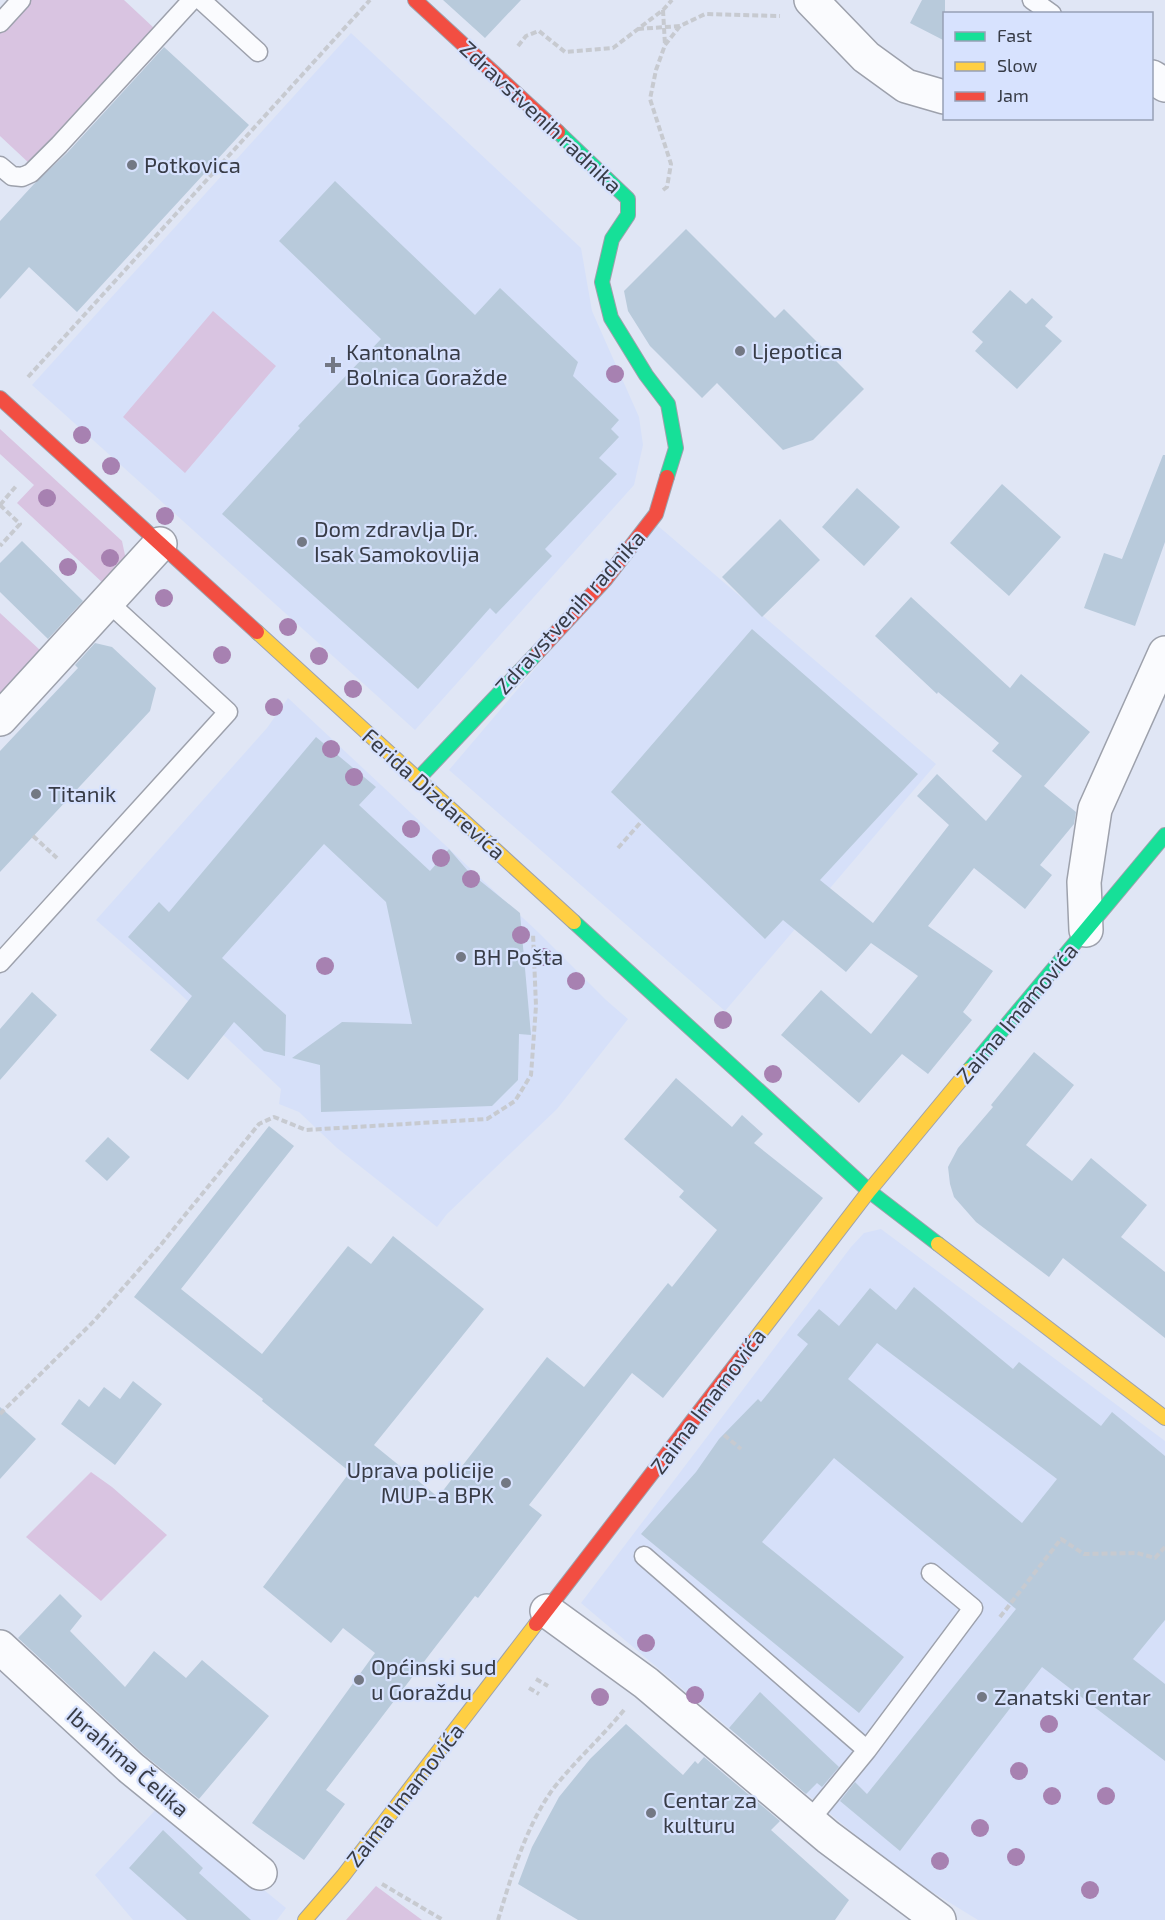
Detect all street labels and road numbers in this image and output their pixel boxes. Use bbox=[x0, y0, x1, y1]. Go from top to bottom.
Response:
street label: Zdravstvenih radnika bbox=[455, 35, 628, 198]
street label: Zdravstvenih radnika bbox=[489, 524, 650, 699]
street label: Ferida Dizdarevića bbox=[358, 722, 512, 864]
street label: Zaima Imamovića bbox=[950, 937, 1082, 1088]
street label: Zaima Imamovića bbox=[644, 1323, 770, 1478]
street label: Ibrahima Čelika bbox=[62, 1701, 195, 1821]
street label: Zaima Imamovića bbox=[340, 1717, 468, 1871]

